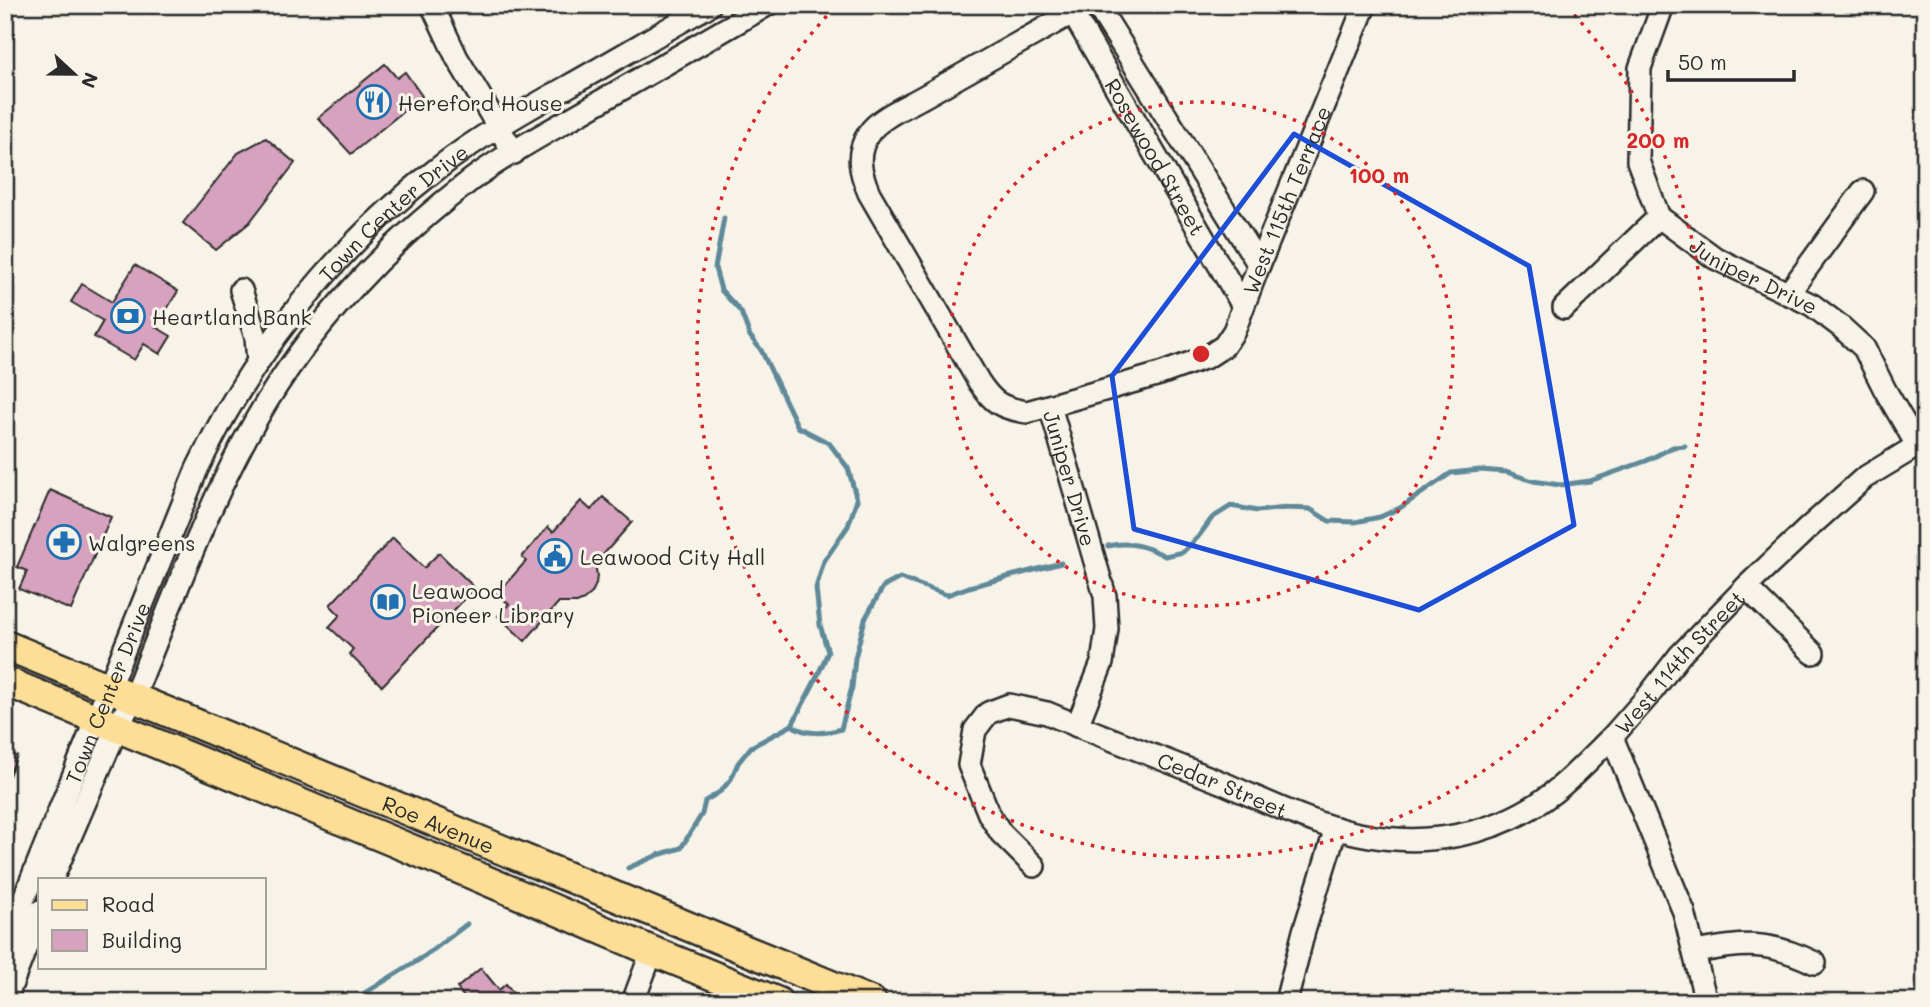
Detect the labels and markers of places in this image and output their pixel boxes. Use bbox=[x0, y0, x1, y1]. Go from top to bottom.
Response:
restaurant icon: Hereford House bbox=[355, 83, 393, 121]
place label: Hereford House bbox=[398, 89, 563, 116]
bank icon: Heartland Bank bbox=[109, 297, 147, 335]
place label: Heartland Bank bbox=[152, 303, 312, 330]
centre of rings bbox=[1189, 342, 1213, 366]
pharmacy icon: Walgreens bbox=[45, 523, 83, 561]
place label: Walgreens bbox=[88, 529, 195, 556]
public building icon: Leawood City Hall bbox=[536, 537, 574, 575]
place label: Leawood City Hall bbox=[580, 543, 765, 570]
place label: Leawood Pioneer Library bbox=[412, 577, 575, 628]
library icon: Leawood Pioneer Library bbox=[369, 583, 407, 621]

